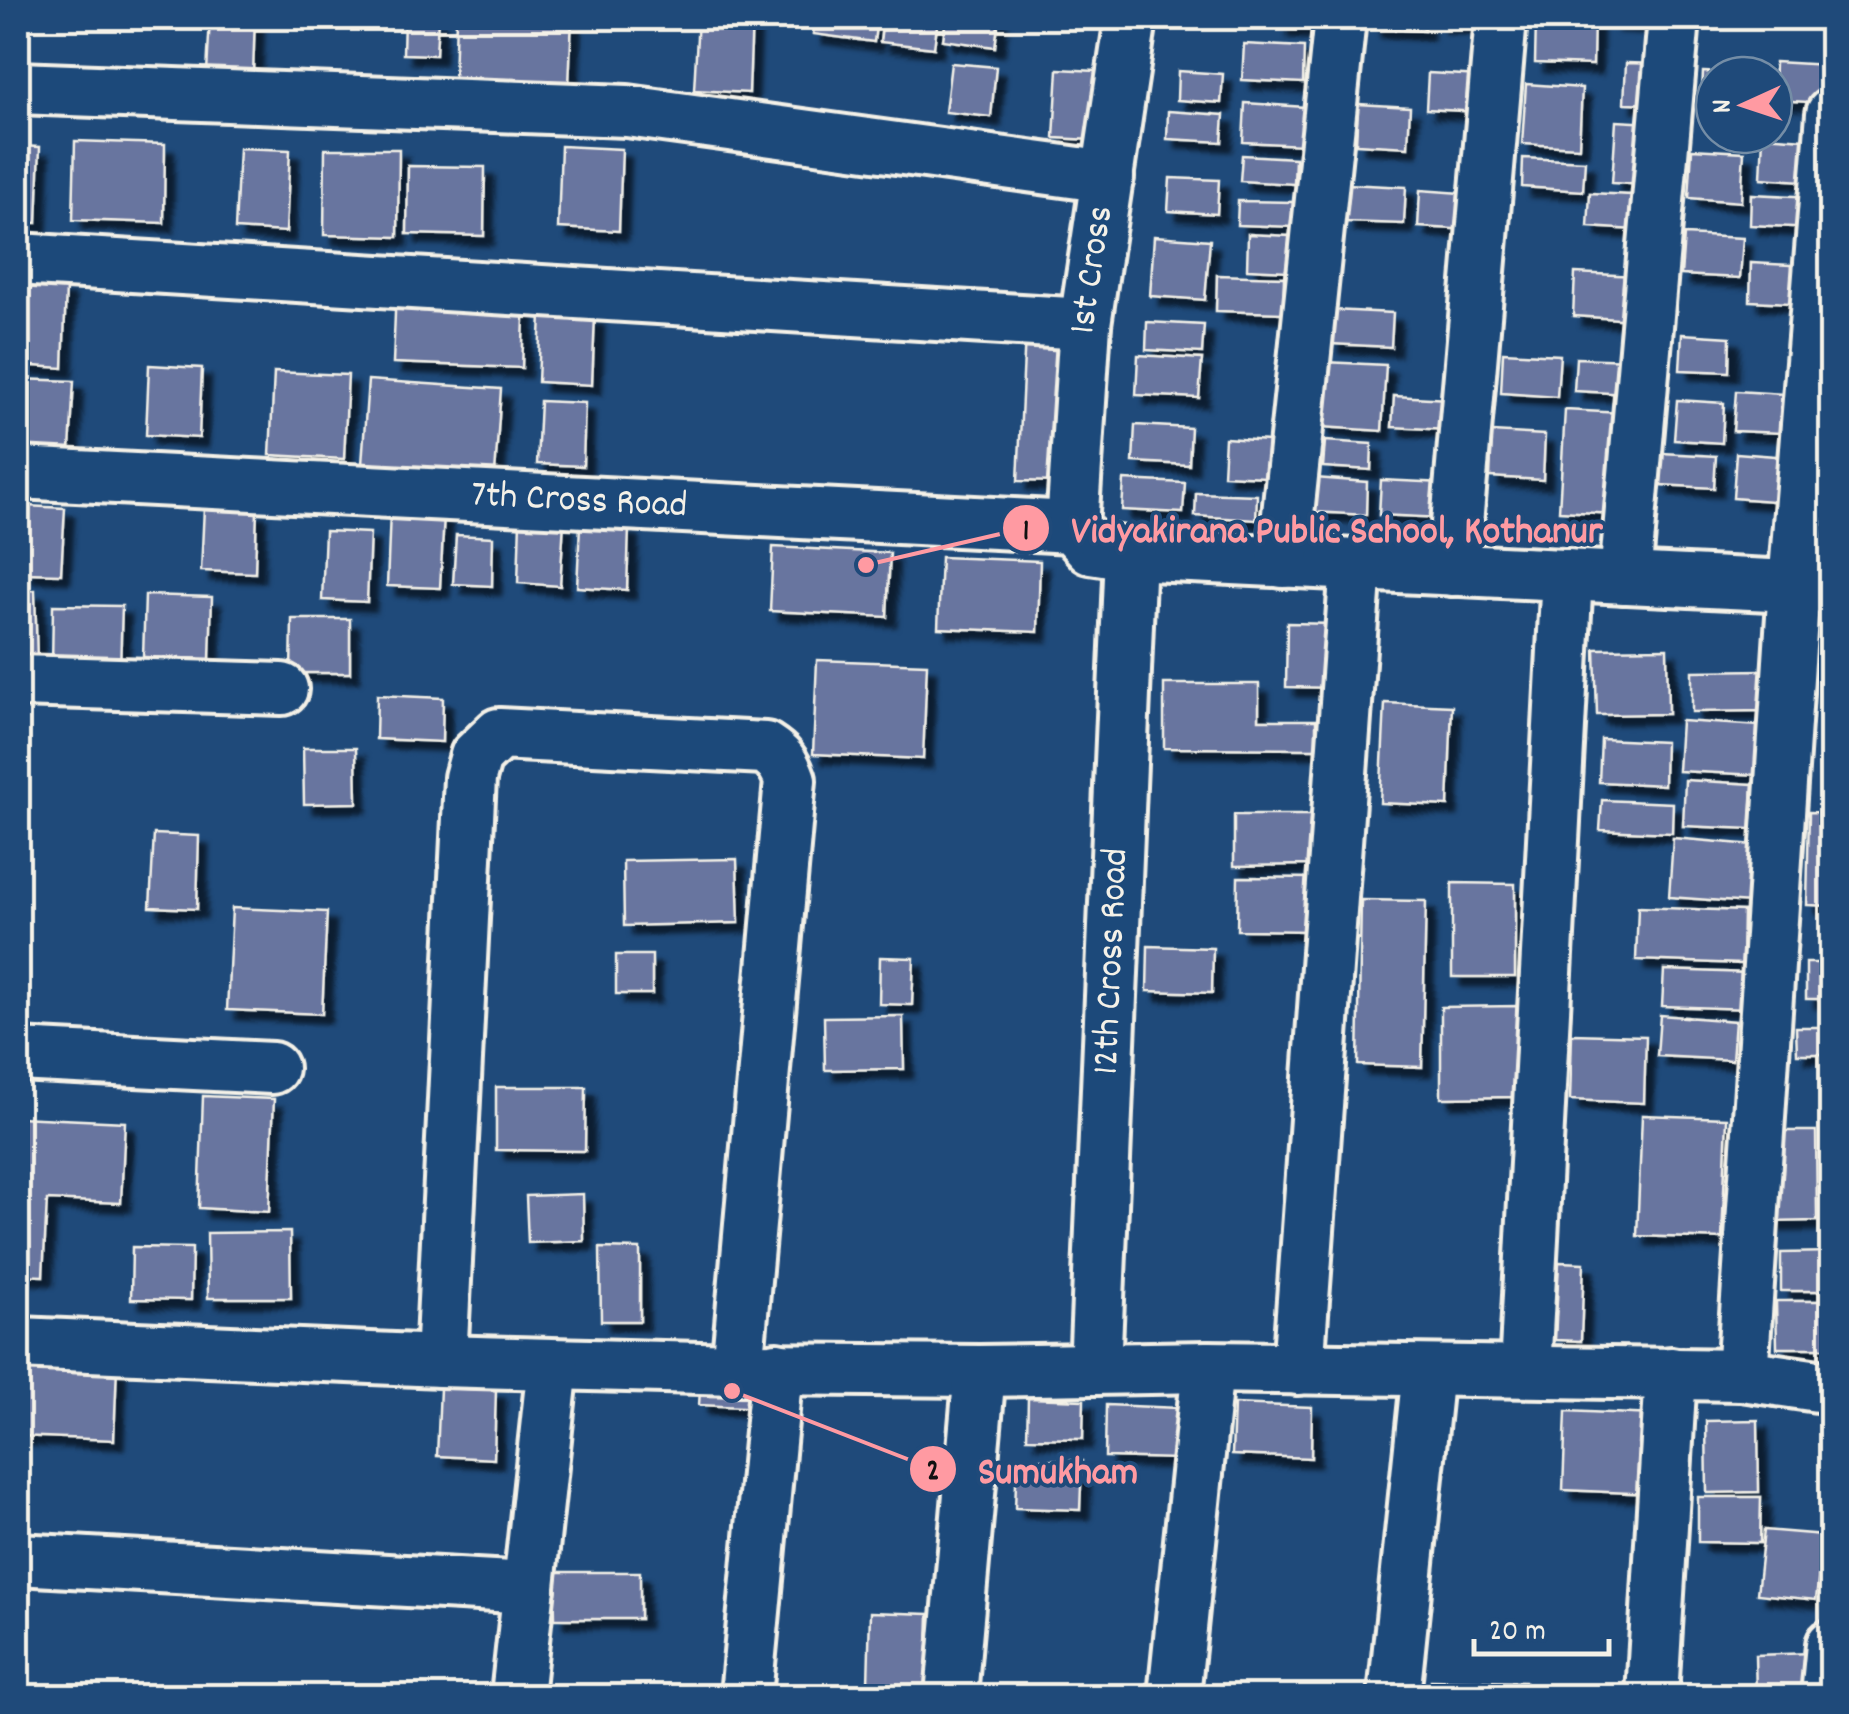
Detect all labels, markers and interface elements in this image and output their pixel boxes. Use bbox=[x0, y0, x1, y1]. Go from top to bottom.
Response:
north arrow bbox=[1694, 55, 1794, 155]
text: N bbox=[1704, 98, 1744, 114]
street label: 1st Cross bbox=[1057, 202, 1130, 336]
street label: 7th Cross Road bbox=[470, 469, 689, 535]
callout: Vidyakirana Public School, Kothanur bbox=[1001, 493, 1623, 563]
text: Vidyakirana Public School, Kothanur bbox=[1071, 506, 1604, 563]
text: 1 bbox=[1023, 512, 1029, 555]
street label: 12th Cross Road bbox=[1080, 847, 1145, 1076]
callout: Sumukham bbox=[908, 1434, 1158, 1504]
text: Sumukham bbox=[978, 1447, 1138, 1504]
text: 2 bbox=[926, 1452, 940, 1495]
scale bar bbox=[1474, 1594, 1609, 1656]
text: 20 m bbox=[1489, 1612, 1546, 1655]

